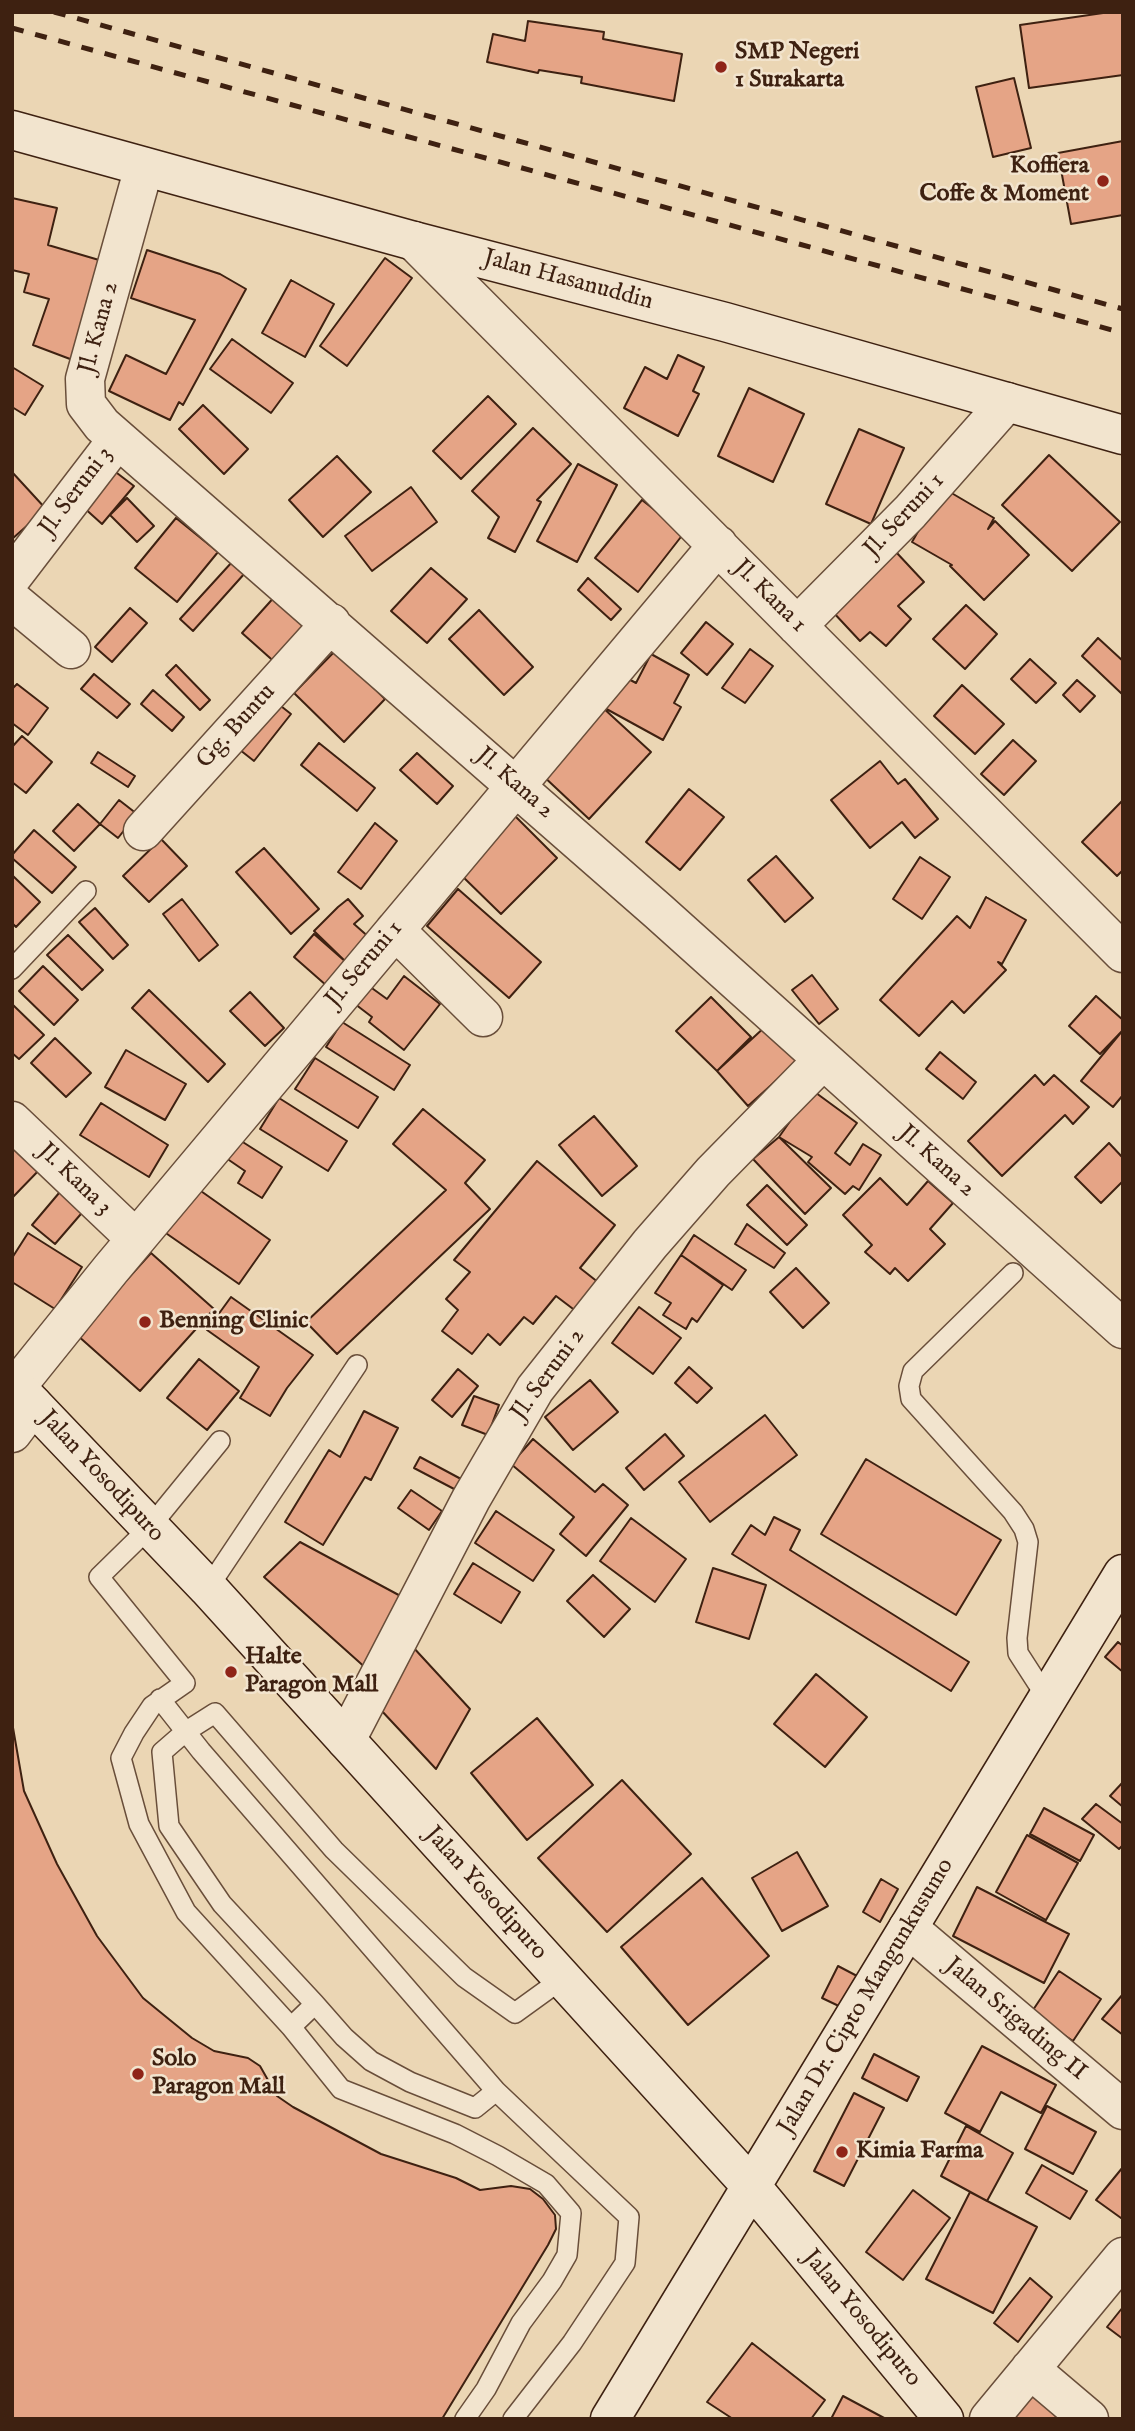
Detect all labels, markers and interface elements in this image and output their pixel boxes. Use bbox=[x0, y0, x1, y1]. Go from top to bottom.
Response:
place label: SMP Negeri 1 Surakarta bbox=[735, 39, 859, 95]
marker: SMP Negeri 1 Surakarta bbox=[713, 59, 729, 75]
place label: Koffiera Coffe & Moment bbox=[919, 153, 1089, 209]
marker: Koffiera Coffe & Moment bbox=[1095, 173, 1111, 189]
street label: Jalan Hasanuddin bbox=[480, 245, 656, 317]
street label: Jl. Kana 2 bbox=[74, 279, 126, 377]
street label: Jl. Seruni 3 bbox=[34, 442, 120, 542]
street label: Jl. Seruni 1 bbox=[859, 468, 951, 564]
street label: Jl. Kana 1 bbox=[726, 554, 812, 640]
street label: Gg. Buntu bbox=[191, 679, 283, 775]
street label: Jl. Kana 2 bbox=[469, 742, 559, 826]
street label: Jl. Seruni 1 bbox=[320, 916, 410, 1014]
street label: Jl. Kana 2 bbox=[891, 1120, 981, 1204]
street label: Jl. Kana 3 bbox=[31, 1138, 117, 1222]
place label: Benning Clinic bbox=[159, 1308, 308, 1336]
marker: Benning Clinic bbox=[137, 1314, 153, 1330]
street label: Jl. Seruni 2 bbox=[506, 1323, 592, 1427]
street label: Jalan Yosodipuro bbox=[33, 1405, 169, 1549]
place label: Halte Paragon Mall bbox=[245, 1644, 378, 1700]
marker: Halte Paragon Mall bbox=[223, 1664, 239, 1680]
street label: Jalan Yosodipuro bbox=[417, 1821, 553, 1967]
street label: Jalan Dr. Cipto Mangunkusumo bbox=[773, 1854, 961, 2140]
street label: Jalan Srigading II bbox=[938, 1952, 1092, 2088]
place label: Solo Paragon Mall bbox=[152, 2046, 285, 2102]
marker: Solo Paragon Mall bbox=[130, 2066, 146, 2082]
place label: Kimia Farma bbox=[856, 2138, 983, 2166]
marker: Kimia Farma bbox=[834, 2144, 850, 2160]
street label: Jalan Yosodipuro bbox=[795, 2245, 927, 2393]

